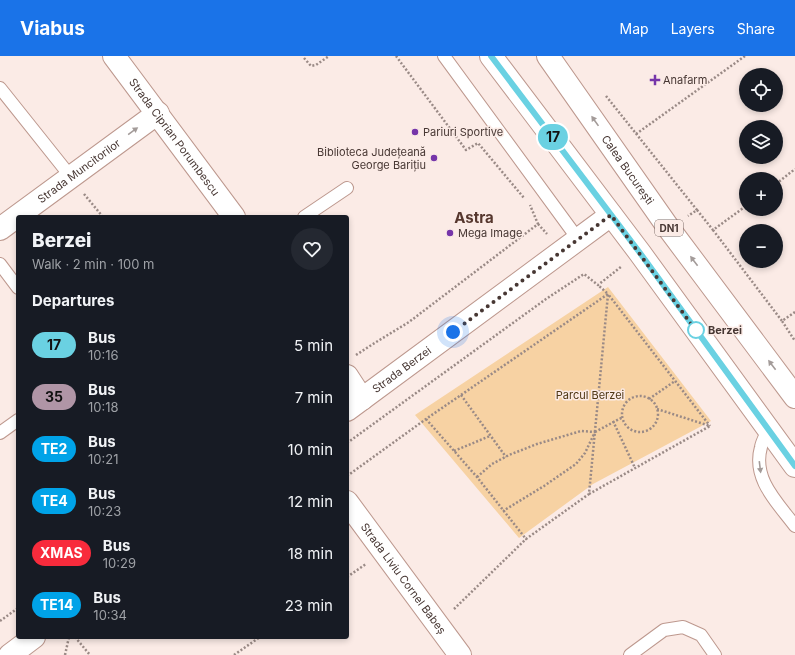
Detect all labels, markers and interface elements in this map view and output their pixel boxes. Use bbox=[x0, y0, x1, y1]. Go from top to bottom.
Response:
text: Viabus bbox=[20, 17, 85, 40]
text: Map bbox=[620, 20, 649, 37]
text: Layers bbox=[671, 20, 715, 37]
text: Share bbox=[737, 20, 775, 37]
map controls bbox=[739, 68, 783, 268]
button: locate bbox=[739, 68, 783, 112]
place label: Anafarm bbox=[663, 73, 707, 87]
street label: Strada Ciprian Porumbescu bbox=[126, 75, 223, 198]
marker: Anafarm bbox=[650, 75, 660, 85]
one-way arrow bbox=[591, 116, 599, 126]
button: layers bbox=[739, 120, 783, 164]
line badge: 17 bbox=[535, 124, 571, 150]
place label: Pariuri Sportive bbox=[423, 125, 503, 139]
one-way arrow bbox=[127, 127, 138, 136]
marker: Pariuri Sportive bbox=[410, 127, 420, 137]
text: 17 bbox=[546, 128, 560, 145]
street label: Calea București bbox=[599, 132, 657, 207]
street label: Strada Muncitorilor bbox=[35, 136, 123, 206]
place label: Biblioteca Județeană George Barițiu bbox=[317, 145, 426, 172]
marker: Biblioteca Județeană George Barițiu bbox=[429, 153, 439, 163]
button: + bbox=[739, 172, 783, 216]
district label: Astra bbox=[454, 208, 494, 227]
road number: DN1 bbox=[655, 220, 683, 236]
button: − bbox=[739, 224, 783, 268]
place label: Mega Image bbox=[458, 226, 522, 240]
button: heart bbox=[291, 228, 333, 270]
marker: Mega Image bbox=[445, 228, 455, 238]
text: Berzei bbox=[32, 229, 91, 252]
text: Walk · 2 min · 100 m bbox=[32, 256, 154, 272]
one-way arrow bbox=[690, 256, 698, 267]
text: Departures bbox=[32, 291, 114, 310]
marker: Berzei bbox=[687, 321, 705, 339]
your location bbox=[443, 322, 463, 342]
place label: Berzei bbox=[708, 323, 742, 337]
text: Bus bbox=[88, 328, 116, 347]
text: 17 bbox=[47, 336, 61, 353]
text: 5 min bbox=[294, 336, 333, 355]
street label: Strada Berzei bbox=[369, 343, 434, 396]
text: 10:16 bbox=[88, 347, 119, 363]
one-way arrow bbox=[768, 360, 776, 371]
text: Bus bbox=[88, 380, 116, 399]
text: 35 bbox=[45, 388, 63, 405]
text: 7 min bbox=[295, 388, 333, 407]
park label: Parcul Berzei bbox=[556, 388, 624, 402]
text: 10:18 bbox=[88, 399, 119, 415]
text: Bus bbox=[88, 432, 116, 451]
text: TE2 bbox=[41, 440, 67, 457]
text: 10 min bbox=[288, 440, 333, 459]
text: 10:21 bbox=[88, 451, 118, 467]
one-way arrow bbox=[757, 461, 763, 473]
text: Bus bbox=[88, 484, 116, 503]
text: TE4 bbox=[40, 492, 68, 509]
text: 12 min bbox=[288, 492, 333, 511]
text: 10:23 bbox=[88, 503, 121, 519]
street label: Strada Liviu Cornel Babeș bbox=[358, 520, 449, 637]
text: Bus bbox=[103, 536, 130, 555]
text: XMAS bbox=[40, 544, 83, 561]
text: 18 min bbox=[288, 544, 333, 563]
text: 10:29 bbox=[103, 555, 136, 571]
text: Bus bbox=[93, 588, 121, 607]
text: TE14 bbox=[40, 596, 73, 613]
text: 23 min bbox=[285, 596, 333, 615]
text: 10:34 bbox=[93, 607, 127, 623]

